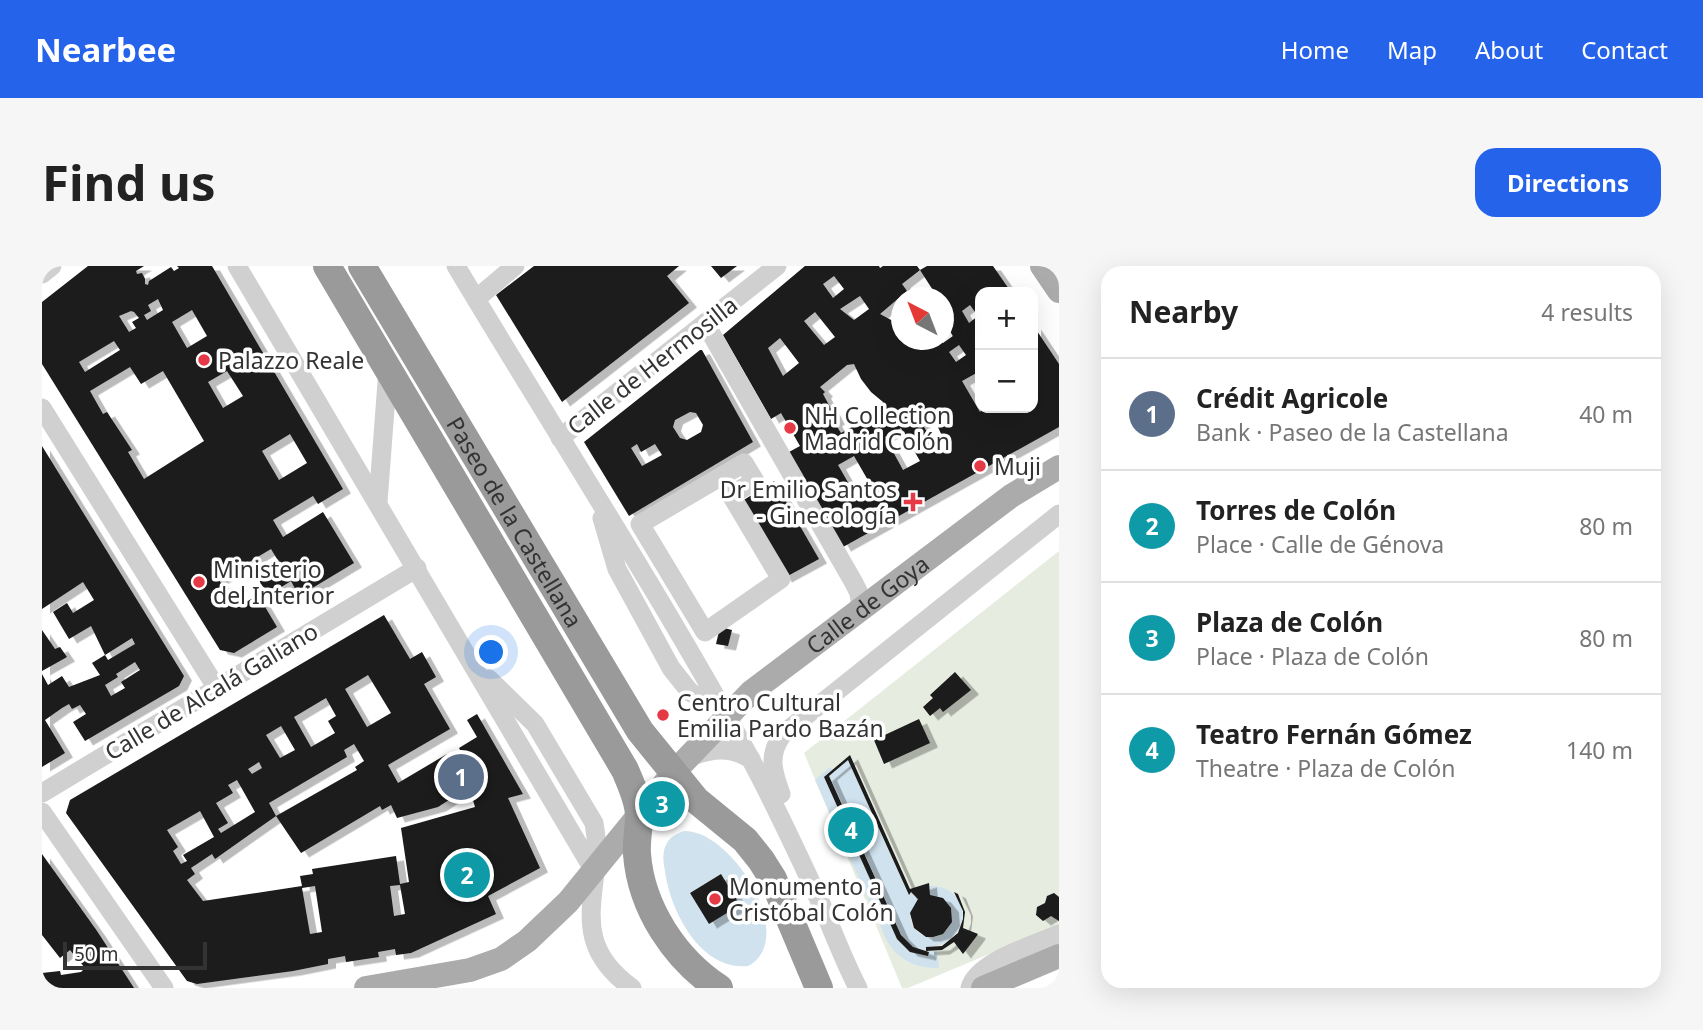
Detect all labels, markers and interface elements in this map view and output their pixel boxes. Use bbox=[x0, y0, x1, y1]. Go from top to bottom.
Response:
text: Nearbee bbox=[35, 27, 176, 72]
text: Home bbox=[1281, 33, 1349, 66]
text: Map bbox=[1387, 33, 1437, 66]
text: About bbox=[1475, 33, 1543, 66]
text: Contact bbox=[1581, 33, 1668, 66]
button: Directions bbox=[1475, 148, 1661, 217]
text: Find us bbox=[42, 149, 216, 215]
north arrow bbox=[891, 287, 954, 350]
map controls bbox=[975, 287, 1038, 413]
button: + bbox=[975, 287, 1038, 350]
street label: Calle de Hermosilla bbox=[560, 288, 744, 442]
text: Nearby bbox=[1129, 291, 1238, 332]
text: 4 results bbox=[1541, 296, 1633, 328]
place label: Palazzo Reale bbox=[218, 344, 364, 376]
button: − bbox=[975, 350, 1038, 413]
marker: Palazzo Reale bbox=[196, 352, 212, 368]
text: Crédit Agricole bbox=[1196, 380, 1388, 416]
text: 1 bbox=[1145, 398, 1159, 430]
text: 40 m bbox=[1579, 398, 1633, 430]
place label: NH Collection Madrid Colón bbox=[804, 399, 951, 457]
street label: Paseo de la Castellana bbox=[440, 410, 590, 633]
text: Bank · Paseo de la Castellana bbox=[1196, 416, 1509, 448]
marker: NH Collection Madrid Colón bbox=[782, 420, 798, 436]
place label: Muji bbox=[994, 450, 1041, 482]
marker: Muji bbox=[972, 458, 988, 474]
place label: Dr Emilio Santos - Ginecología bbox=[720, 473, 897, 531]
marker: Dr Emilio Santos - Ginecología bbox=[903, 492, 923, 512]
text: Torres de Colón bbox=[1196, 492, 1396, 528]
text: 2 bbox=[1145, 510, 1159, 542]
text: 80 m bbox=[1579, 510, 1633, 542]
text: Place · Calle de Génova bbox=[1196, 528, 1444, 560]
street label: Calle de Goya bbox=[799, 548, 935, 661]
place label: Ministerio del Interior bbox=[213, 553, 335, 611]
marker: Ministerio del Interior bbox=[191, 574, 207, 590]
text: Plaza de Colón bbox=[1196, 604, 1383, 640]
street label: Calle de Alcalá Galiano bbox=[98, 615, 324, 767]
text: 3 bbox=[1145, 622, 1159, 654]
text: 80 m bbox=[1579, 622, 1633, 654]
your location bbox=[474, 635, 508, 669]
text: Place · Plaza de Colón bbox=[1196, 640, 1429, 672]
place label: Centro Cultural Emilia Pardo Bazán bbox=[677, 686, 884, 744]
marker: Centro Cultural Emilia Pardo Bazán bbox=[655, 707, 671, 723]
text: Teatro Fernán Gómez bbox=[1196, 716, 1472, 752]
text: 4 bbox=[1145, 734, 1159, 766]
text: 140 m bbox=[1566, 734, 1633, 766]
pin: 1 bbox=[438, 751, 484, 803]
text: Theatre · Plaza de Colón bbox=[1196, 752, 1455, 784]
pin: 3 bbox=[639, 778, 685, 830]
pin: 4 bbox=[828, 804, 874, 856]
pin: 2 bbox=[444, 849, 490, 901]
place label: Monumento a Cristóbal Colón bbox=[729, 870, 894, 928]
marker: Monumento a Cristóbal Colón bbox=[707, 891, 723, 907]
scale bar bbox=[63, 939, 206, 971]
text: 50 m bbox=[74, 941, 118, 967]

